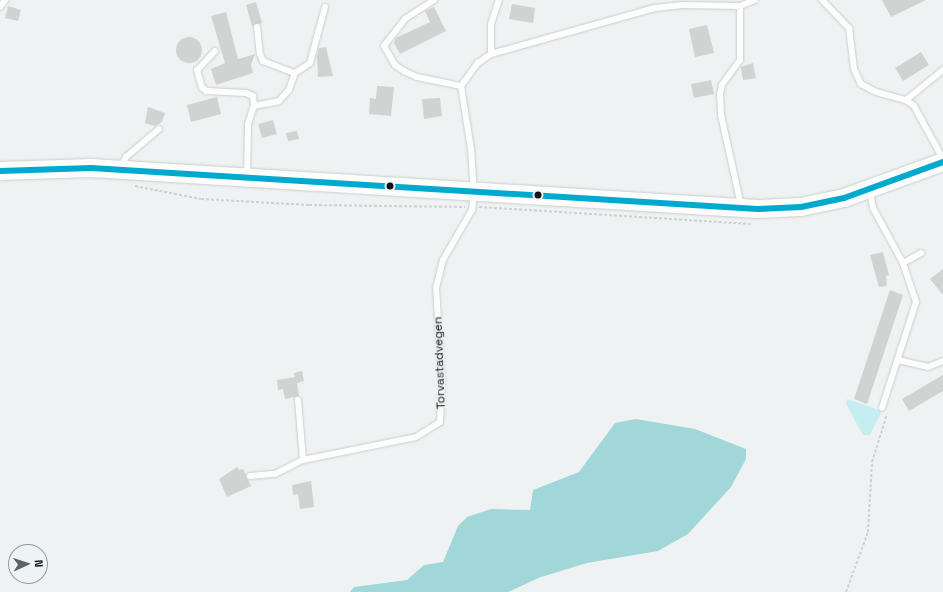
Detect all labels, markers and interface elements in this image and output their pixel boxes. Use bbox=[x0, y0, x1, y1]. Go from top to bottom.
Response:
unlabelled marker bbox=[385, 181, 395, 191]
unlabelled marker bbox=[533, 190, 543, 200]
street label: Torvastadvegen bbox=[431, 316, 449, 410]
north arrow bbox=[8, 544, 48, 584]
text: N bbox=[32, 559, 46, 567]

